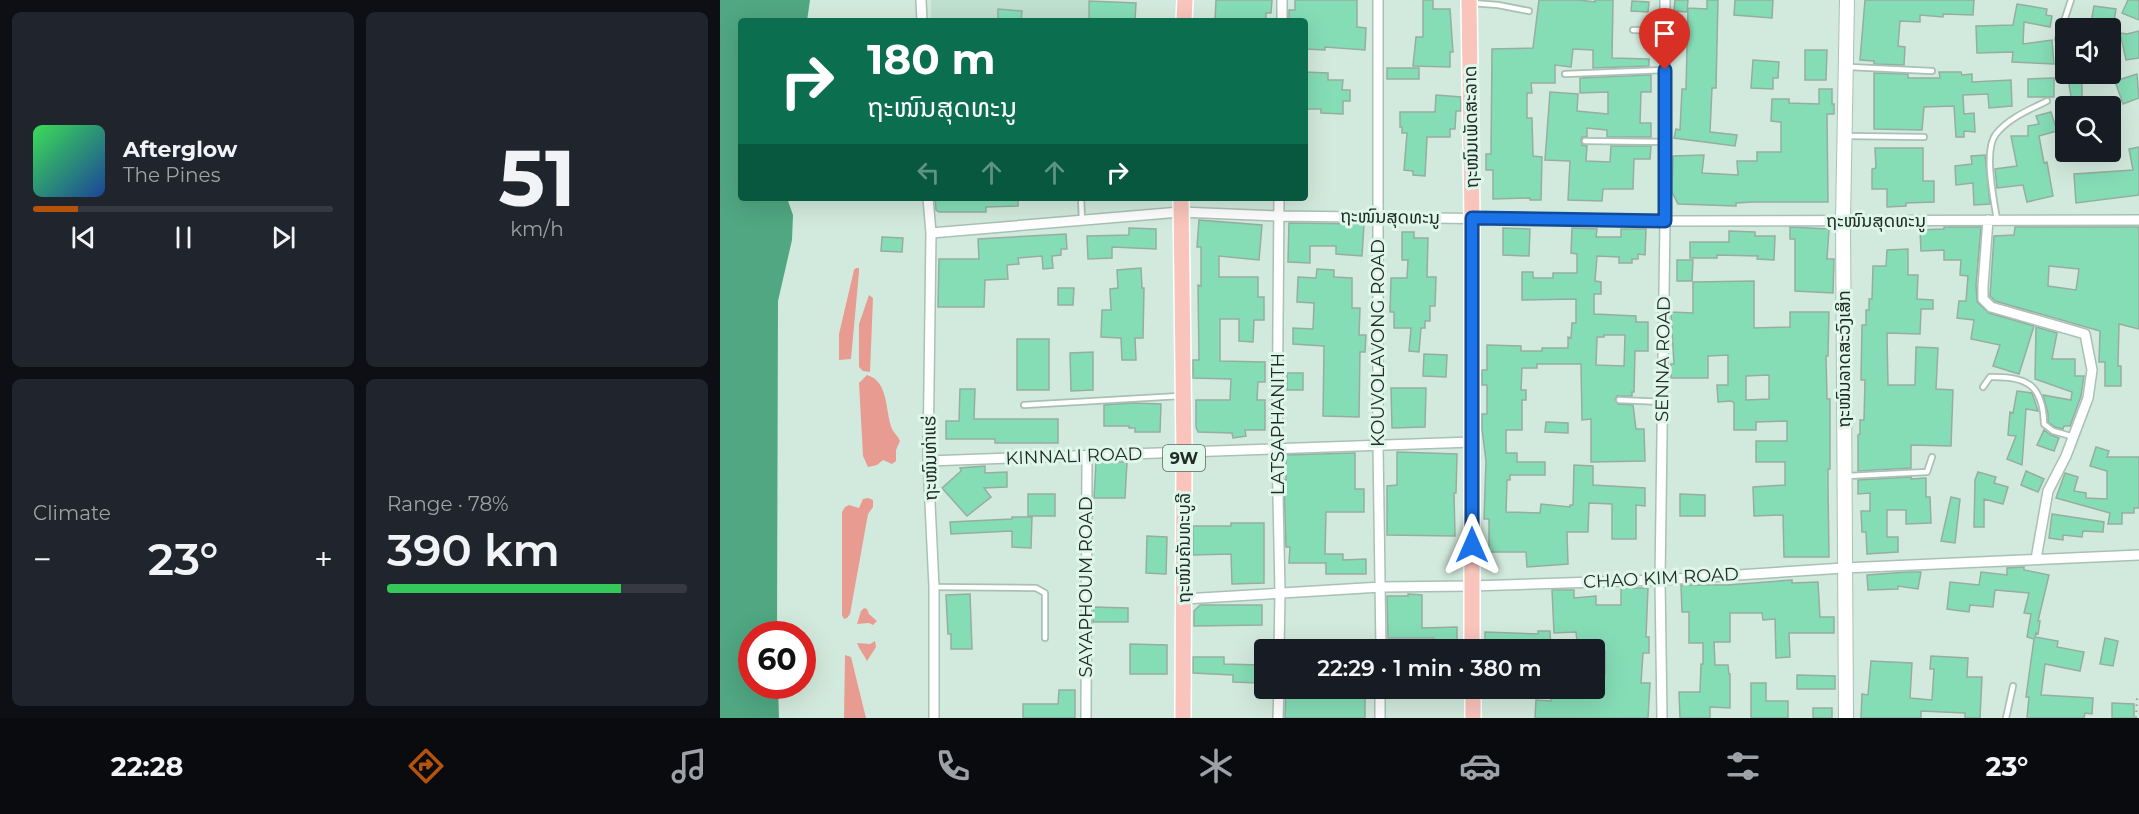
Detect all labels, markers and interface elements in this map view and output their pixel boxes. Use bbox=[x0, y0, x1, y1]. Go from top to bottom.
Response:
pin bbox=[1639, 8, 1690, 70]
icon: arrive bbox=[1648, 17, 1681, 50]
map controls bbox=[2055, 18, 2121, 162]
button: sound bbox=[2055, 18, 2121, 84]
text: 180 m bbox=[867, 33, 996, 85]
icon: right bbox=[768, 42, 846, 120]
street label: ຖະໜົນເພັດສະລາດ bbox=[1459, 65, 1483, 189]
text: ຖະໜົນສຸດທະນູ bbox=[867, 91, 1017, 124]
button: search bbox=[2055, 96, 2121, 162]
text: 51 bbox=[499, 130, 576, 226]
text: Afterglow bbox=[123, 136, 237, 163]
icon: left bbox=[912, 156, 945, 189]
icon: ahead bbox=[975, 156, 1008, 189]
icon: ahead bbox=[1038, 156, 1071, 189]
icon: right bbox=[1101, 156, 1134, 189]
text: The Pines bbox=[123, 163, 220, 187]
street label: ຖະໜົນສຸດທະນູ bbox=[1340, 205, 1440, 230]
street label: ຖະໜົນສຸດທະນູ bbox=[1826, 210, 1926, 233]
text: km/h bbox=[510, 217, 564, 241]
icon: previous bbox=[67, 221, 100, 254]
icon: pause bbox=[167, 221, 200, 254]
icon: next bbox=[267, 221, 300, 254]
street label: KOUVOLAVONG ROAD bbox=[1367, 239, 1389, 447]
street label: ຖະໜົນລາດສະວົງເສິກ bbox=[1833, 290, 1855, 428]
street label: SENNA ROAD bbox=[1651, 296, 1675, 422]
street label: LATSAPHANITH bbox=[1267, 353, 1289, 495]
street label: ຖະໜົນທ່າແຮ່ bbox=[918, 415, 942, 501]
street label: KINNALI ROAD bbox=[1005, 443, 1143, 469]
road number: 9W bbox=[1163, 445, 1205, 471]
text: Range · 78% bbox=[387, 492, 509, 516]
street label: ຖະໜົນຄັນທະບູລີ bbox=[1173, 493, 1196, 603]
street label: SAYAPHOUM ROAD bbox=[1075, 497, 1097, 677]
text: Climate bbox=[33, 501, 111, 525]
position arrow bbox=[1440, 513, 1504, 577]
text: 390 km bbox=[387, 522, 560, 577]
text: 23° bbox=[148, 531, 218, 586]
text: − bbox=[33, 539, 52, 579]
text: + bbox=[314, 539, 333, 579]
street label: CHAO KIM ROAD bbox=[1583, 563, 1739, 593]
speed limit sign: 60 bbox=[738, 621, 816, 699]
text: 22:29 · 1 min · 380 m bbox=[1317, 655, 1542, 682]
icon: directions bbox=[405, 745, 447, 787]
icon: music bbox=[668, 745, 710, 787]
icon: phone bbox=[932, 745, 974, 787]
icon: climate bbox=[1195, 745, 1237, 787]
icon: car bbox=[1459, 745, 1501, 787]
icon: filters bbox=[1722, 745, 1764, 787]
text: 22:28 bbox=[111, 750, 183, 783]
text: 23° bbox=[1985, 750, 2028, 783]

